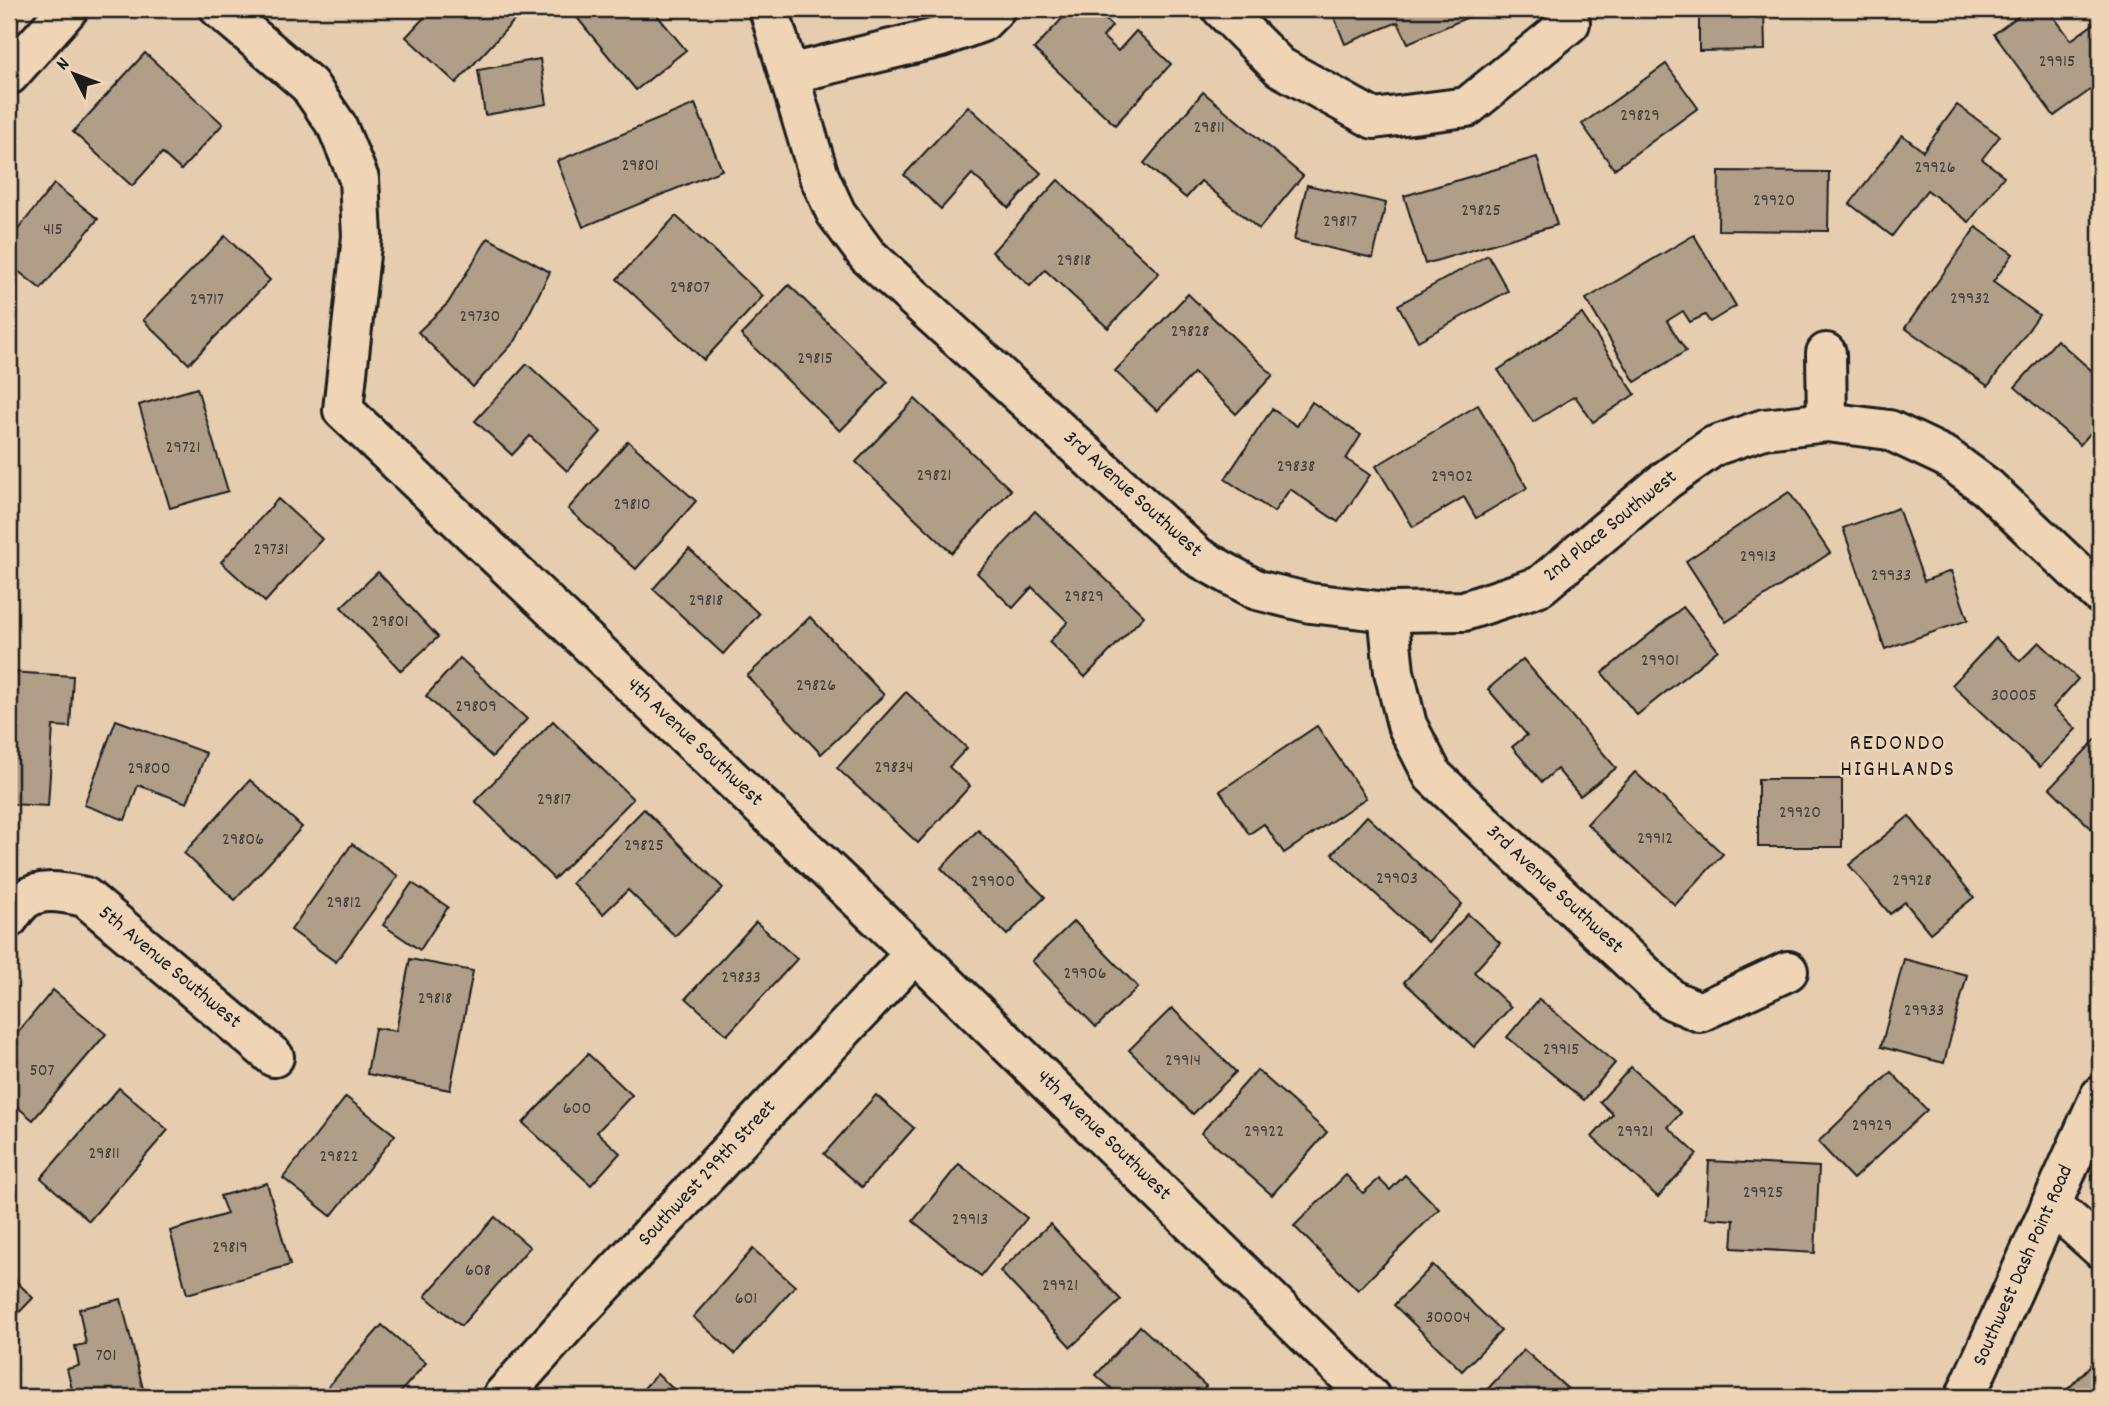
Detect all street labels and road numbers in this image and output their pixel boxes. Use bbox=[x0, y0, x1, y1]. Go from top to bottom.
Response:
street label: 3rd Avenue Southwest bbox=[1056, 424, 1209, 566]
street label: 2nd Place Southwest bbox=[1538, 463, 1685, 591]
street label: 4th Avenue Southwest bbox=[619, 671, 769, 815]
street label: 3rd Avenue Southwest bbox=[1479, 818, 1630, 962]
street label: 5th Avenue Southwest bbox=[91, 899, 247, 1037]
street label: 4th Avenue Southwest bbox=[1029, 1064, 1177, 1209]
street label: Southwest 299th Street bbox=[632, 1094, 784, 1254]
street label: Southwest Dash Point Road bbox=[1966, 1161, 2082, 1371]

